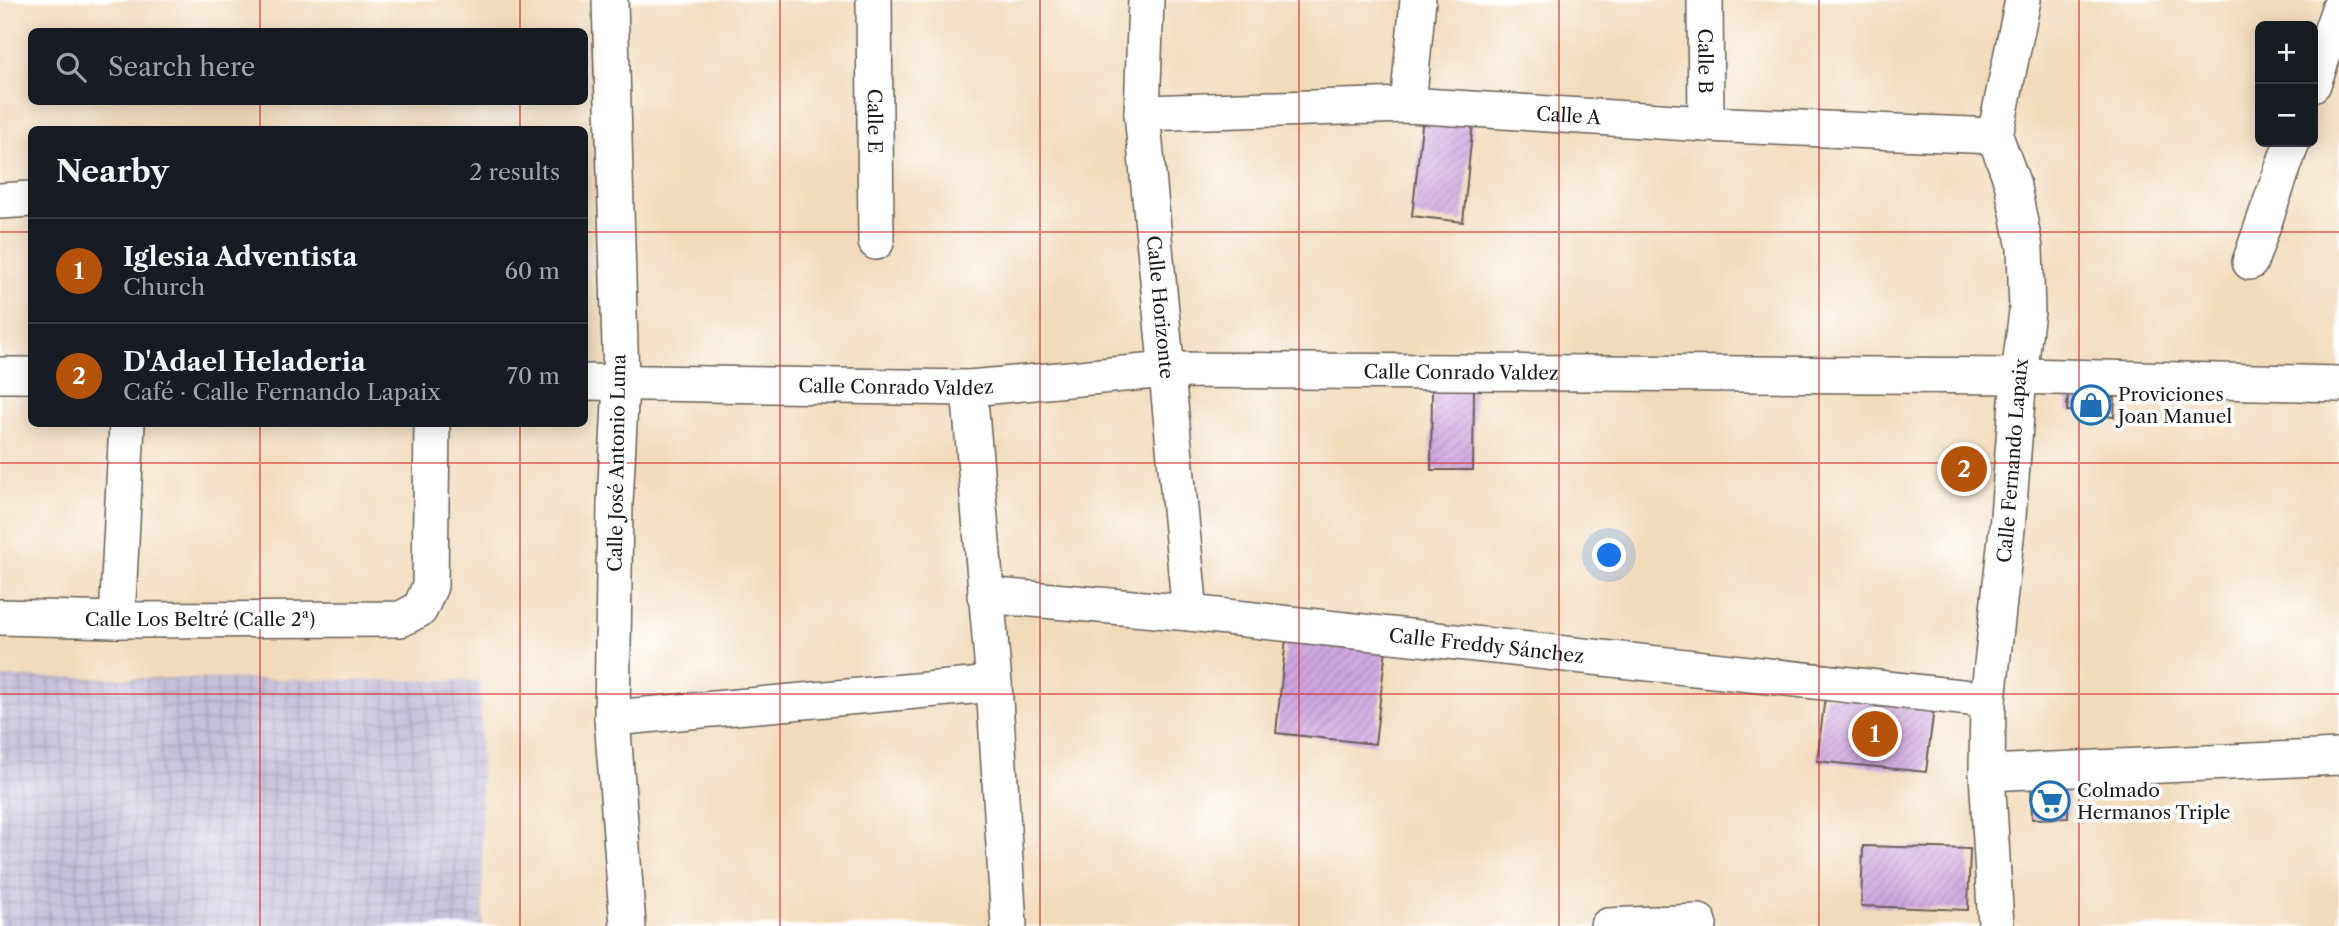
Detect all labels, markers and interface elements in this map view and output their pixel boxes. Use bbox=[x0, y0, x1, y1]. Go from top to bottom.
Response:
map controls bbox=[2255, 21, 2318, 147]
button: + bbox=[2255, 21, 2318, 84]
search box bbox=[28, 28, 588, 105]
street label: Calle B bbox=[1694, 28, 1717, 94]
icon: search bbox=[52, 48, 90, 86]
text: Search here bbox=[108, 51, 255, 83]
button: − bbox=[2255, 84, 2318, 147]
street label: Calle E bbox=[863, 88, 887, 154]
street label: Calle A bbox=[1535, 102, 1603, 129]
text: Nearby bbox=[56, 153, 169, 190]
text: 2 results bbox=[469, 158, 560, 186]
street label: Calle Horizonte bbox=[1142, 234, 1179, 380]
text: Iglesia Adventista bbox=[123, 241, 357, 273]
text: 1 bbox=[74, 257, 84, 285]
text: 60 m bbox=[504, 257, 560, 285]
text: Church bbox=[123, 273, 205, 301]
text: D'Adael Heladeria bbox=[123, 346, 366, 378]
street label: Calle José Antonio Luna bbox=[604, 354, 630, 572]
street label: Calle Fernando Lapaix bbox=[1992, 356, 2033, 564]
street label: Calle Conrado Valdez bbox=[1363, 360, 1559, 384]
text: 2 bbox=[72, 362, 86, 390]
text: 70 m bbox=[507, 362, 560, 390]
street label: Calle Conrado Valdez bbox=[798, 374, 994, 400]
text: Café · Calle Fernando Lapaix bbox=[123, 378, 441, 406]
place label: Proviciones Joan Manuel bbox=[2115, 383, 2232, 428]
shop icon: Proviciones Joan Manuel bbox=[2070, 384, 2112, 426]
pin: 2 bbox=[1941, 443, 1987, 495]
your location bbox=[1592, 538, 1626, 572]
street label: Calle Los Beltré (Calle 2ª) bbox=[85, 608, 315, 631]
street label: Calle Freddy Sánchez bbox=[1388, 623, 1585, 667]
pin: 1 bbox=[1852, 708, 1898, 760]
place label: Colmado Hermanos Triple bbox=[2077, 779, 2230, 824]
supermarket icon: Colmado Hermanos Triple bbox=[2029, 780, 2071, 822]

